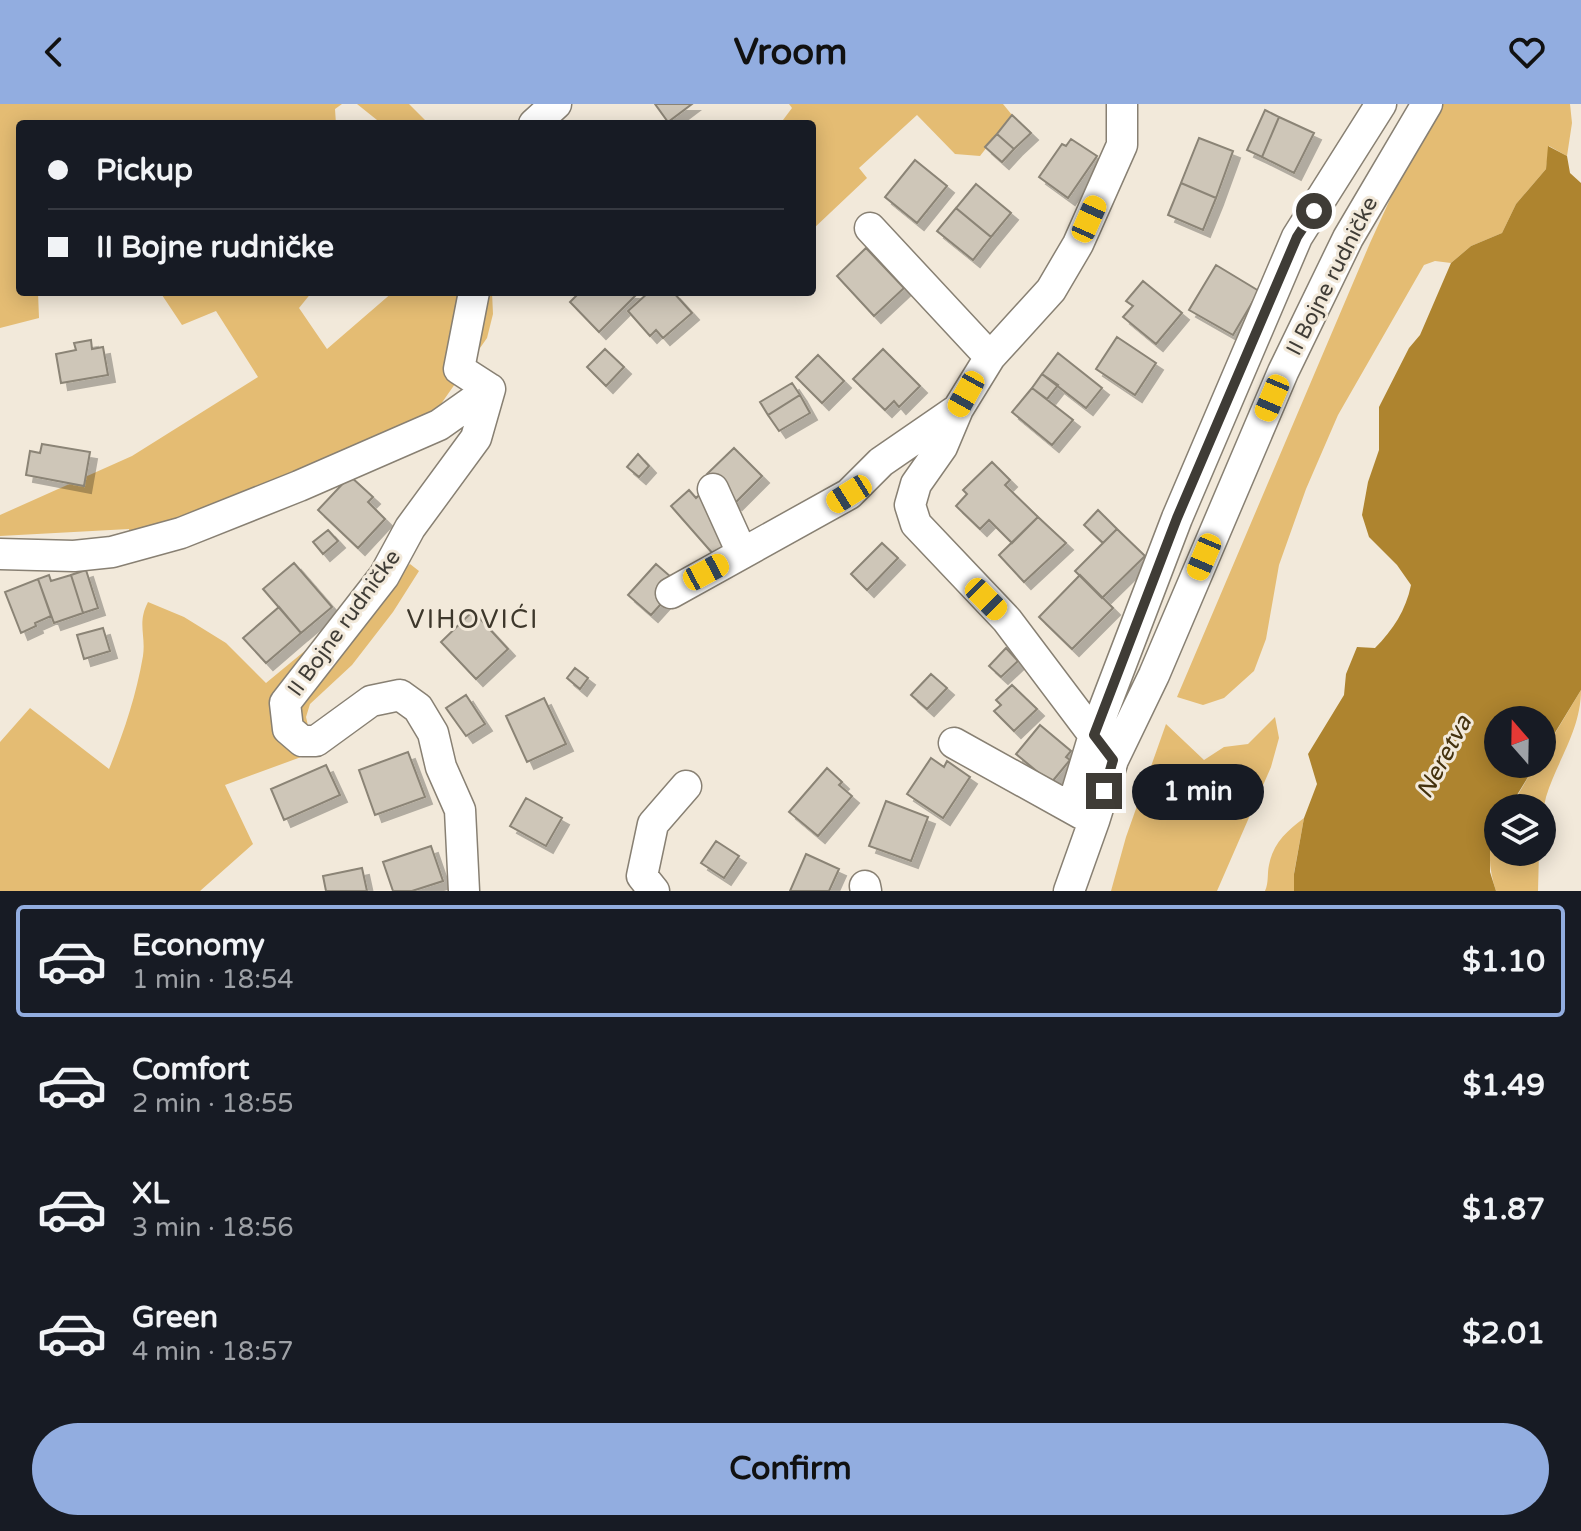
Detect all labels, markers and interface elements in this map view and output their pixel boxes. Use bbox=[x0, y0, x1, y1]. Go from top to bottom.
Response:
icon: back bbox=[32, 30, 76, 74]
icon: heart bbox=[1505, 30, 1549, 74]
text: Vroom bbox=[734, 31, 847, 74]
text: Pickup bbox=[96, 152, 193, 189]
car bbox=[1068, 192, 1110, 246]
street label: II Bojne rudničke bbox=[1281, 192, 1383, 360]
route start bbox=[1296, 193, 1332, 229]
text: II Bojne rudničke bbox=[96, 229, 334, 266]
car bbox=[944, 367, 988, 421]
car bbox=[1252, 371, 1292, 425]
car bbox=[822, 471, 876, 517]
car bbox=[1184, 530, 1224, 584]
street label: II Bojne rudničke bbox=[282, 545, 406, 701]
car bbox=[679, 550, 733, 594]
car bbox=[961, 574, 1011, 624]
district label: VIHOVIĆI bbox=[407, 603, 539, 635]
north arrow bbox=[1484, 706, 1556, 778]
map controls bbox=[1484, 706, 1556, 866]
water label: Neretva bbox=[1410, 710, 1478, 804]
callout: 1 min bbox=[1132, 763, 1264, 819]
route end bbox=[1086, 773, 1122, 809]
text: 1 min bbox=[1163, 776, 1233, 807]
button: layers bbox=[1484, 794, 1556, 866]
icon: car bbox=[36, 925, 108, 997]
text: Economy bbox=[132, 927, 265, 964]
text: $1.10 bbox=[1462, 943, 1545, 980]
text: 1 min · 18:54 bbox=[132, 964, 294, 995]
icon: car bbox=[36, 1049, 108, 1121]
text: Comfort bbox=[132, 1051, 250, 1088]
text: $1.49 bbox=[1463, 1067, 1545, 1104]
text: 2 min · 18:55 bbox=[132, 1088, 294, 1119]
icon: car bbox=[36, 1173, 108, 1245]
text: XL bbox=[132, 1175, 169, 1212]
text: $1.87 bbox=[1462, 1191, 1545, 1228]
text: 3 min · 18:56 bbox=[132, 1212, 294, 1243]
icon: car bbox=[36, 1297, 108, 1369]
text: Green bbox=[132, 1299, 218, 1336]
text: $2.01 bbox=[1462, 1315, 1545, 1352]
text: 4 min · 18:57 bbox=[132, 1336, 294, 1367]
button: Confirm bbox=[32, 1423, 1549, 1515]

